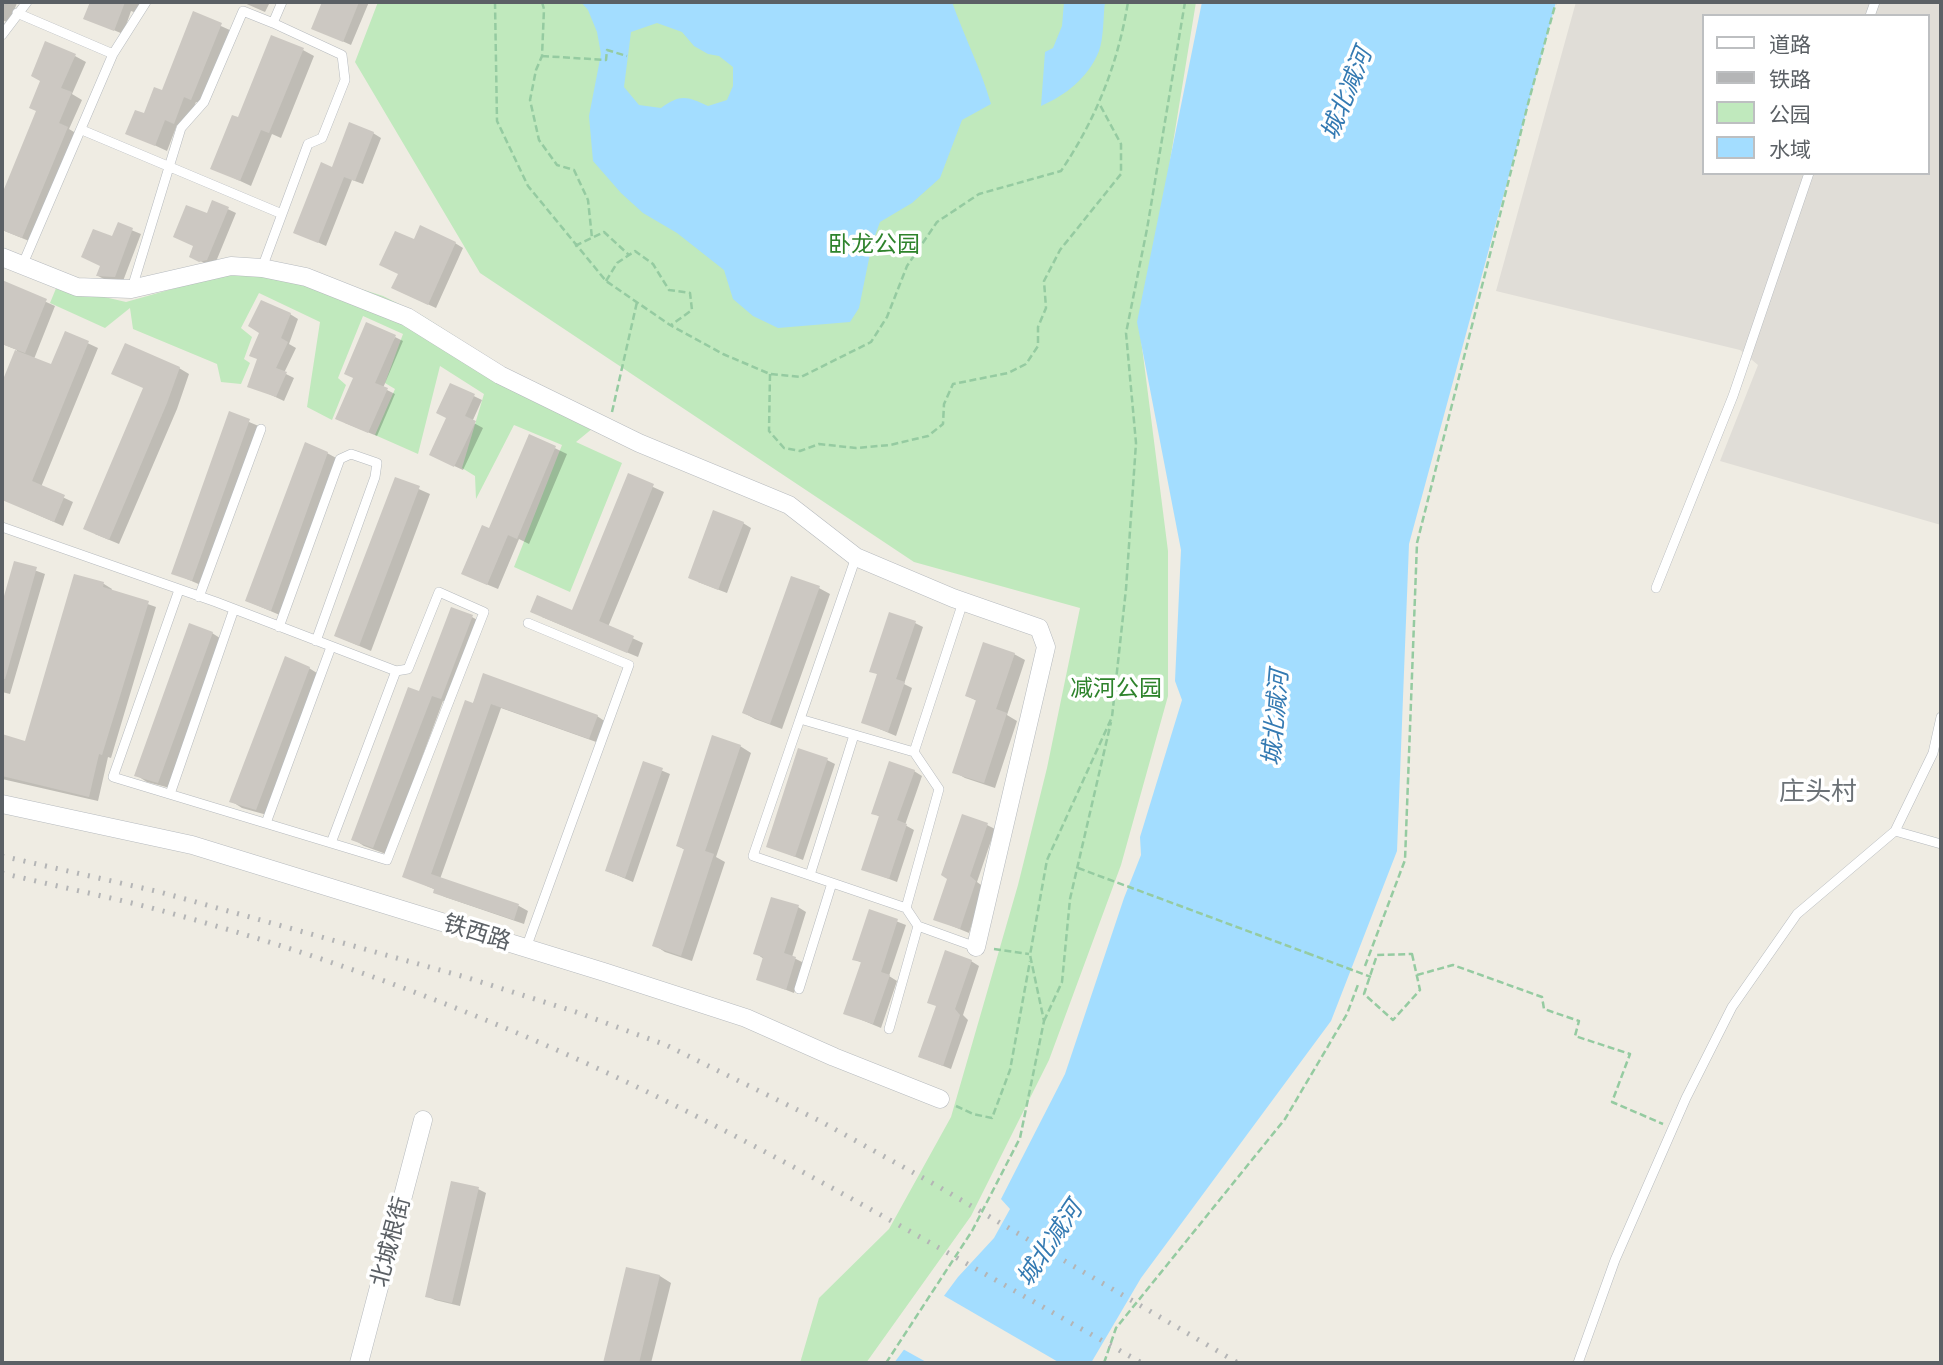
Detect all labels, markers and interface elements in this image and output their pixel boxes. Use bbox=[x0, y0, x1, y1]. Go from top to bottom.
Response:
legend bbox=[1702, 14, 1929, 175]
text: 道路 bbox=[1769, 32, 1811, 57]
water label: 城北减河 bbox=[1316, 44, 1378, 144]
text: 铁路 bbox=[1769, 67, 1811, 92]
text: 公园 bbox=[1769, 102, 1811, 127]
text: 水域 bbox=[1769, 137, 1811, 162]
park label: 卧龙公园 bbox=[828, 231, 920, 259]
water label: 城北减河 bbox=[1257, 669, 1295, 767]
park label: 减河公园 bbox=[1070, 675, 1162, 703]
district label: 庄头村 bbox=[1779, 776, 1857, 808]
street label: 铁西路 bbox=[440, 910, 514, 956]
street label: 北城根街 bbox=[366, 1194, 416, 1290]
water label: 城北减河 bbox=[1011, 1196, 1089, 1292]

